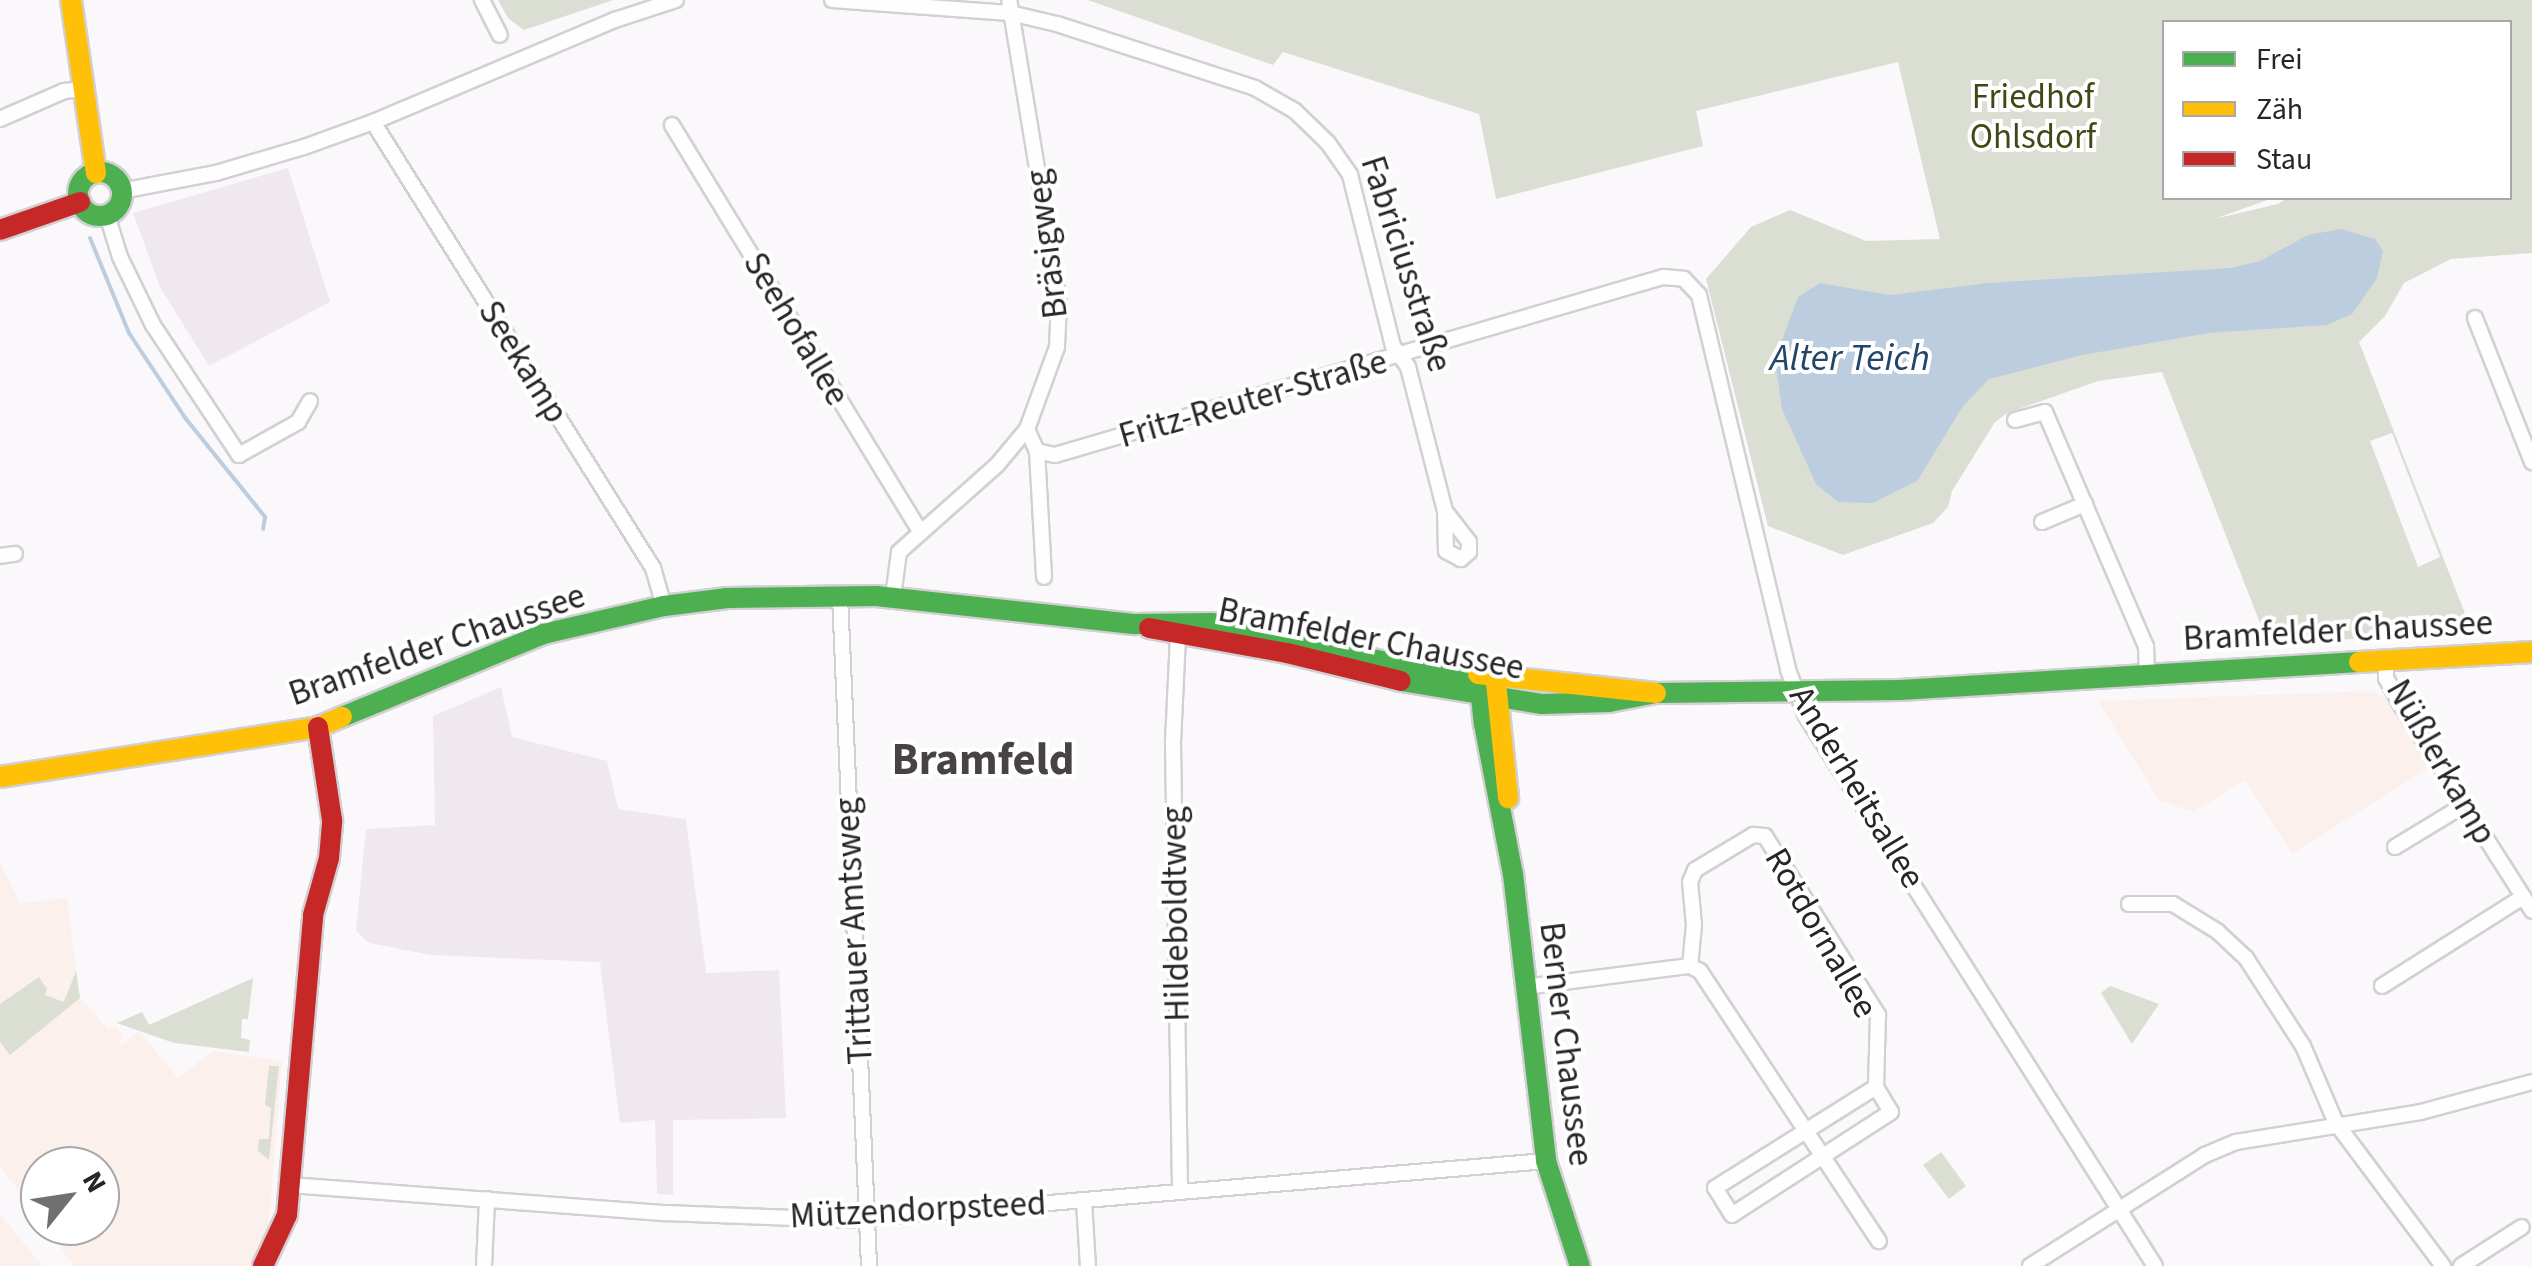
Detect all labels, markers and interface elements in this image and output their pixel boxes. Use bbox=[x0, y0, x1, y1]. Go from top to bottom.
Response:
legend bbox=[2162, 20, 2512, 200]
text: Frei bbox=[2256, 38, 2303, 81]
park label: Friedhof Ohlsdorf bbox=[1970, 76, 2096, 158]
text: Zäh bbox=[2256, 88, 2303, 131]
text: Stau bbox=[2256, 138, 2312, 181]
street label: Fabriciusstraße bbox=[1351, 151, 1461, 377]
street label: Bräsigweg bbox=[1017, 167, 1077, 321]
street label: Seehofallee bbox=[734, 245, 858, 413]
street label: Seekamp bbox=[469, 293, 577, 431]
water label: Alter Teich bbox=[1770, 336, 1930, 382]
street label: Fritz-Reuter-Straße bbox=[1114, 341, 1392, 457]
street label: Bramfelder Chaussee bbox=[283, 575, 591, 715]
street label: Bramfelder Chaussee bbox=[1215, 589, 1527, 689]
street label: Bramfelder Chaussee bbox=[2182, 602, 2494, 660]
street label: Nüßlerkamp bbox=[2377, 672, 2505, 852]
street label: Anderheitsallee bbox=[1780, 678, 1934, 896]
district label: Bramfeld bbox=[891, 734, 1075, 788]
street label: Trittauer Amtsweg bbox=[826, 797, 882, 1065]
street label: Hildeboldtweg bbox=[1153, 806, 1199, 1022]
street label: Rotdornallee bbox=[1756, 841, 1886, 1025]
street label: Berner Chaussee bbox=[1530, 920, 1602, 1168]
north arrow bbox=[20, 1146, 120, 1246]
text: N bbox=[72, 1164, 116, 1200]
street label: Mützendorpsteed bbox=[789, 1182, 1047, 1238]

